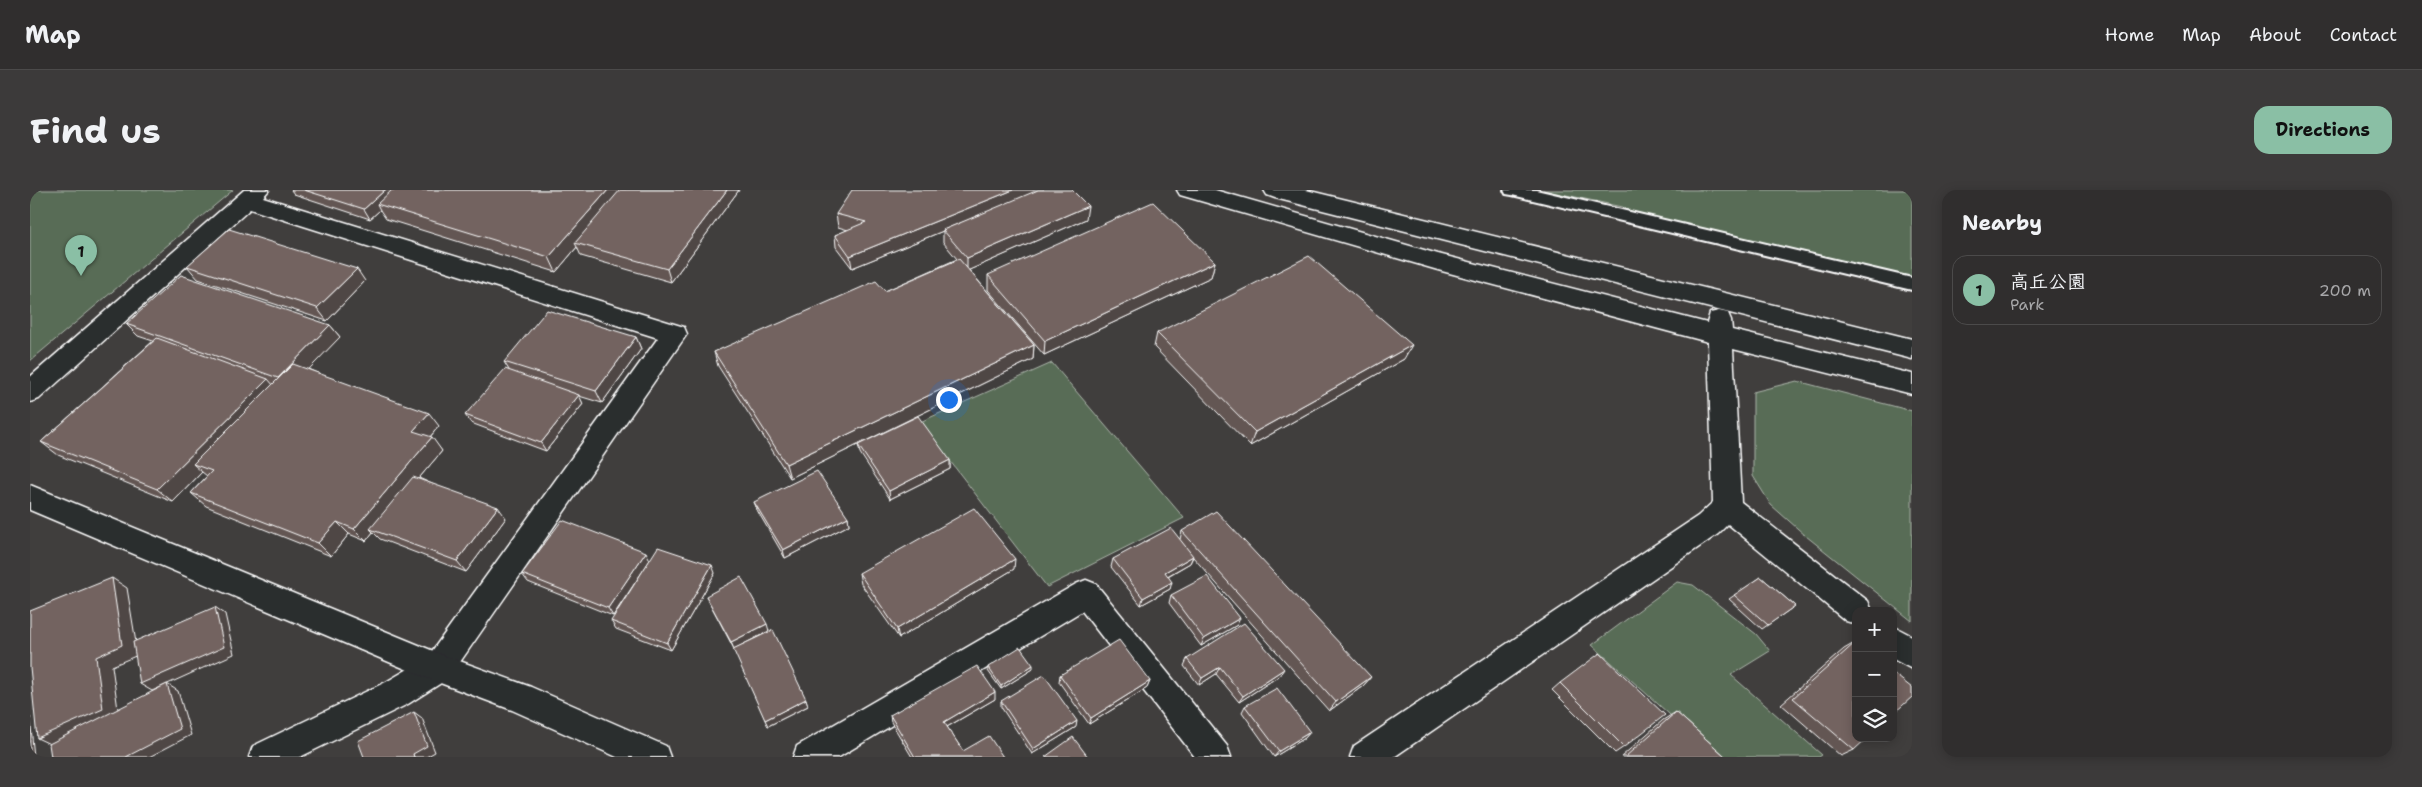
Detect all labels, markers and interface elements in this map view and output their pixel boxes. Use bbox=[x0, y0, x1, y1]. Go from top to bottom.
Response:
text: Map bbox=[25, 19, 81, 51]
text: Home bbox=[2105, 23, 2154, 47]
text: Map bbox=[2182, 23, 2221, 47]
text: About bbox=[2249, 23, 2302, 47]
text: Contact bbox=[2330, 23, 2397, 47]
button: Directions bbox=[2254, 106, 2392, 154]
text: Find us bbox=[30, 107, 161, 154]
text: Nearby bbox=[1962, 209, 2042, 237]
pin: 1 bbox=[65, 235, 97, 276]
text: 高丘公園 bbox=[2010, 269, 2086, 294]
text: 1 bbox=[1975, 280, 1983, 301]
text: 200 m bbox=[2319, 280, 2371, 301]
text: Park bbox=[2010, 294, 2044, 315]
your location bbox=[936, 387, 962, 413]
map controls bbox=[1852, 607, 1897, 742]
button: + bbox=[1852, 607, 1897, 652]
button: − bbox=[1852, 652, 1897, 697]
button: layers bbox=[1852, 697, 1897, 742]

